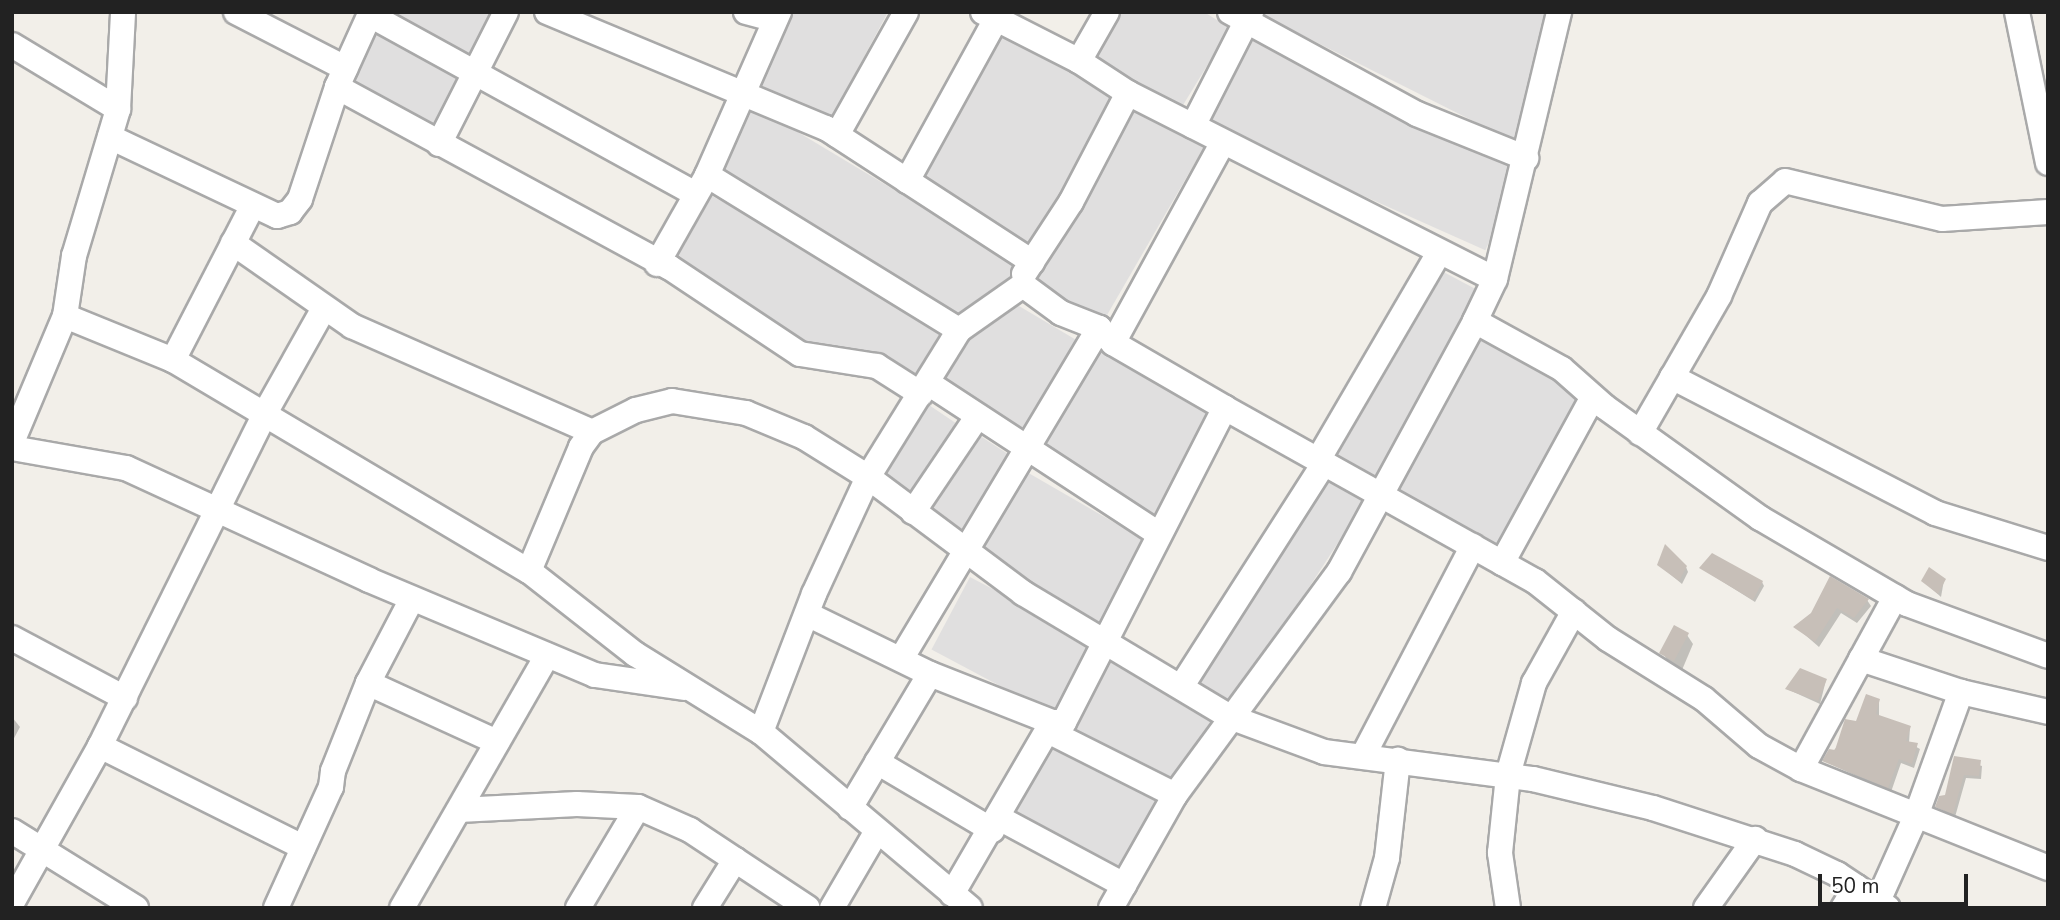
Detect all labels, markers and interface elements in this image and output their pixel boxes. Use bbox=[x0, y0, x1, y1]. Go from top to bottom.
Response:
scale bar bbox=[1822, 860, 1972, 904]
text: 50 m bbox=[1831, 872, 1880, 900]

